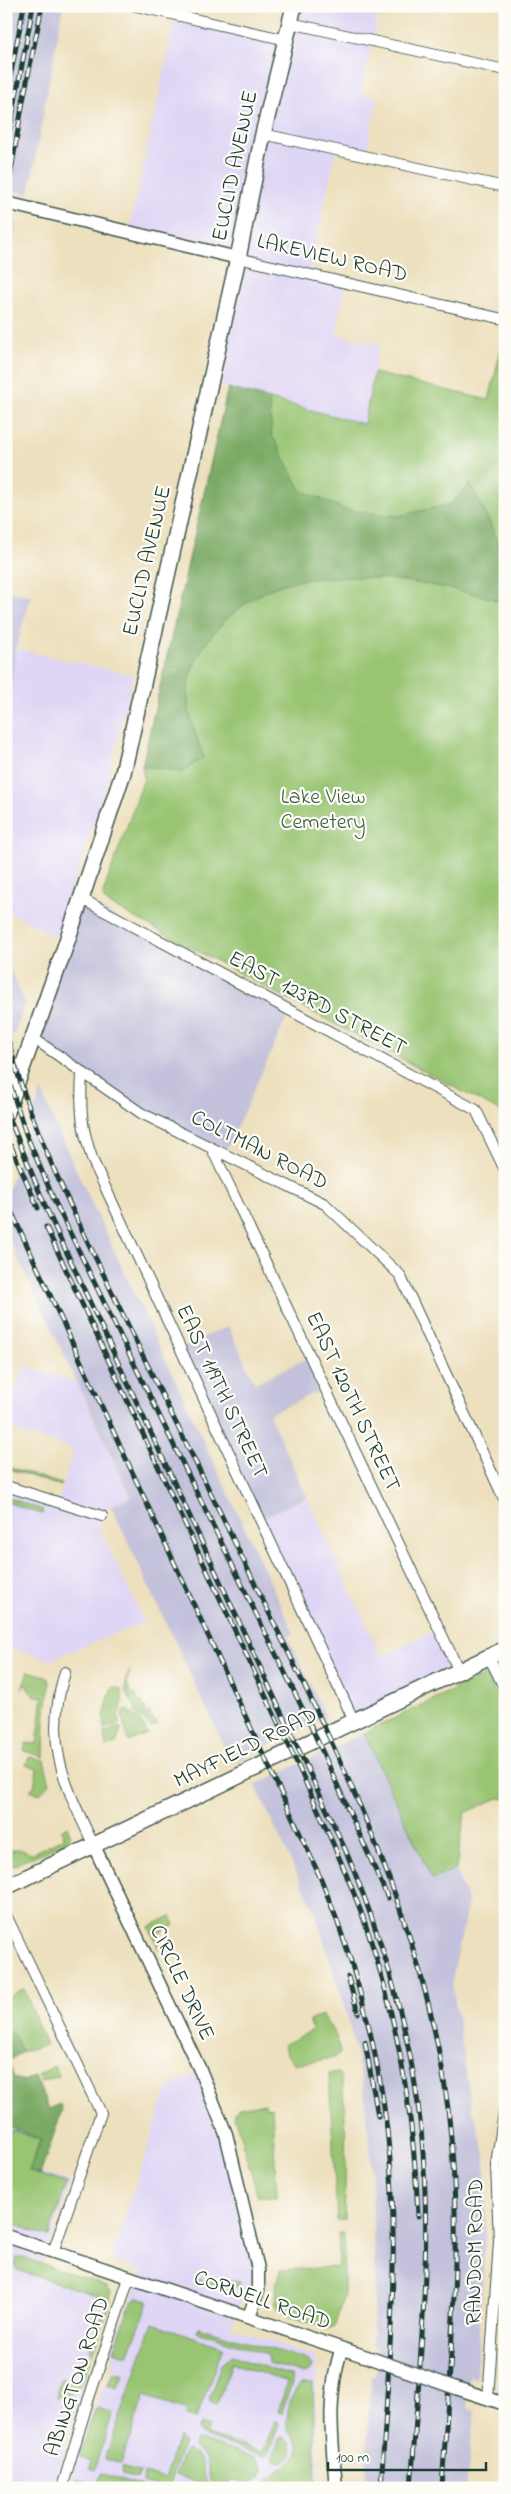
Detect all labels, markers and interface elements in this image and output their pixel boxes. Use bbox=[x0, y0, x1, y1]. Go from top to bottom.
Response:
street label: EUCLID AVENUE bbox=[204, 88, 268, 244]
street label: LAKEVIEW ROAD bbox=[254, 226, 410, 292]
street label: EUCLID AVENUE bbox=[115, 483, 181, 639]
park label: Lake View Cemetery bbox=[280, 782, 366, 840]
street label: EAST 123RD STREET bbox=[222, 943, 412, 1065]
street label: COLTMAN ROAD bbox=[185, 1103, 333, 1199]
street label: EAST 119TH STREET bbox=[167, 1300, 276, 1485]
street label: EAST 120TH STREET bbox=[296, 1307, 408, 1498]
street label: MAYFIELD ROAD bbox=[169, 1700, 323, 1798]
street label: CIRCLE DRIVE bbox=[140, 1920, 222, 2046]
street label: RANDOM ROAD bbox=[459, 2178, 493, 2326]
street label: CORNELL ROAD bbox=[189, 2263, 335, 2339]
street label: ABINGTON ROAD bbox=[37, 2293, 119, 2461]
scale bar bbox=[328, 2439, 486, 2471]
text: 100 m bbox=[336, 2447, 369, 2469]

